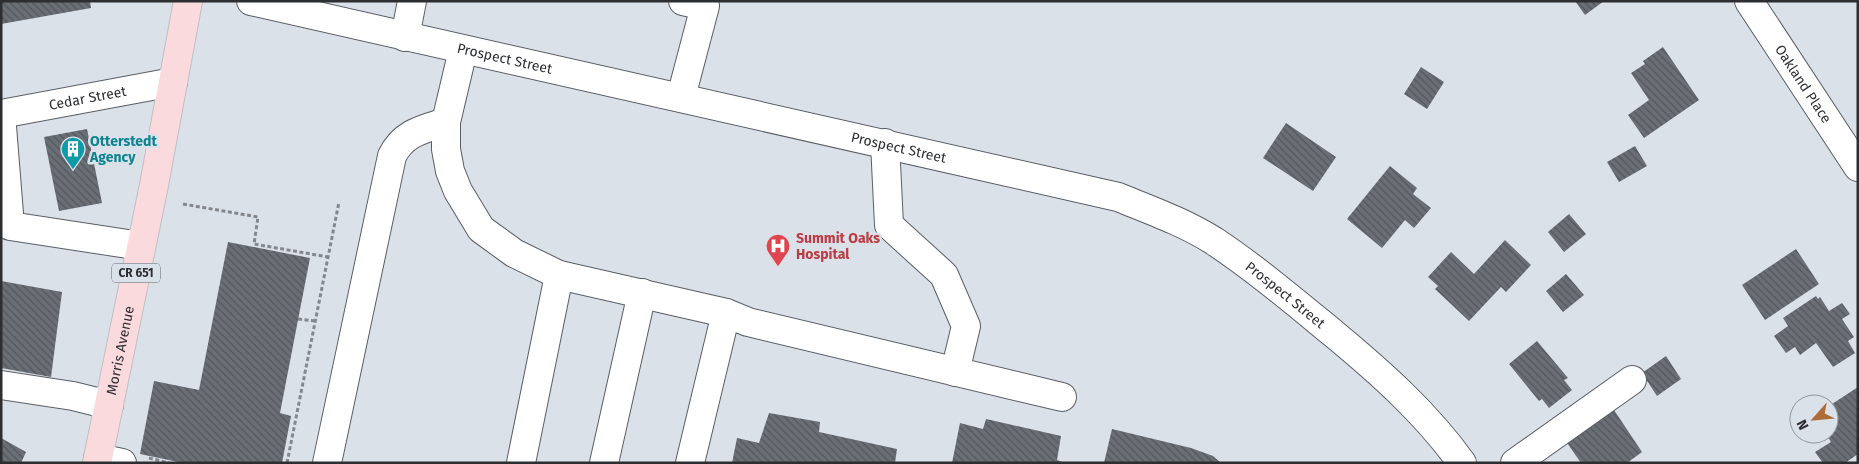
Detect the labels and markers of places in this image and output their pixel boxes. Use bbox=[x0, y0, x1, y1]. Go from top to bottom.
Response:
place label: Otterstedt Agency bbox=[89, 133, 157, 166]
building icon: Otterstedt Agency bbox=[60, 136, 86, 170]
place label: Summit Oaks Hospital bbox=[796, 230, 880, 263]
hospital icon: Summit Oaks Hospital bbox=[765, 233, 791, 267]

